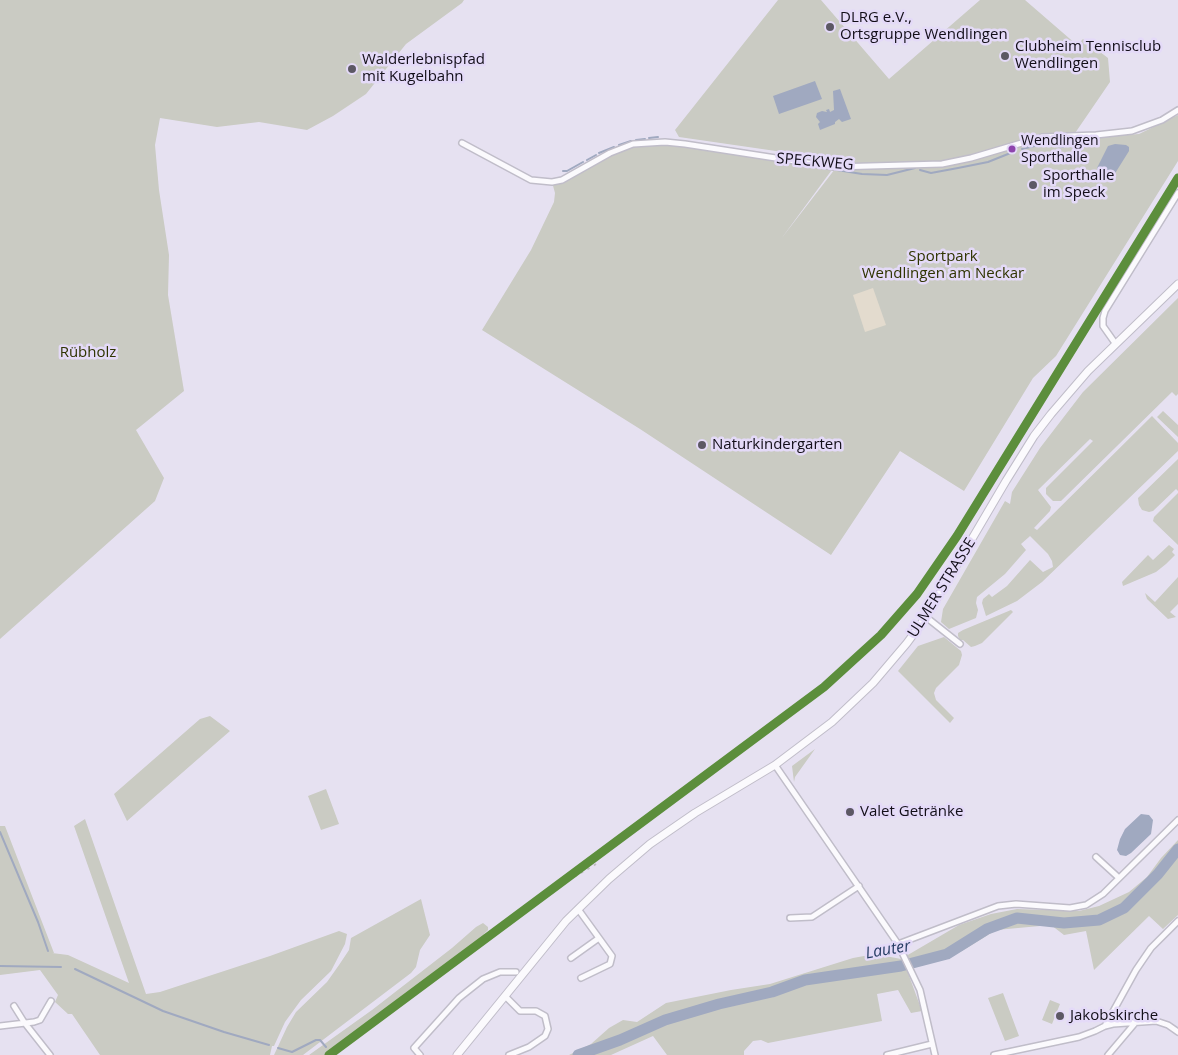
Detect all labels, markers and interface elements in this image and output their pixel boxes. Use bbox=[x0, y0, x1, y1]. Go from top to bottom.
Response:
place label: DLRG e.V., Ortsgruppe Wendlingen bbox=[840, 9, 1008, 44]
marker: DLRG e.V., Ortsgruppe Wendlingen bbox=[824, 21, 836, 33]
place label: Clubheim Tennisclub Wendlingen bbox=[1015, 38, 1161, 73]
marker: Clubheim Tennisclub Wendlingen bbox=[999, 50, 1011, 62]
place label: Walderlebnispfad mit Kugelbahn bbox=[362, 51, 485, 86]
marker: Walderlebnispfad mit Kugelbahn bbox=[346, 63, 358, 75]
place label: Wendlingen Sporthalle bbox=[1021, 133, 1099, 166]
marker: Wendlingen Sporthalle bbox=[1007, 144, 1017, 154]
street label: SPECKWEG bbox=[776, 150, 854, 174]
place label: Sporthalle im Speck bbox=[1043, 167, 1114, 202]
marker: Sporthalle im Speck bbox=[1027, 179, 1039, 191]
park label: Sportpark Wendlingen am Neckar bbox=[862, 248, 1024, 283]
park label: Rübholz bbox=[60, 344, 116, 362]
place label: Naturkindergarten bbox=[712, 436, 842, 454]
marker: Naturkindergarten bbox=[696, 439, 708, 451]
street label: ULMER STRASSE bbox=[904, 535, 980, 641]
place label: Valet Getränke bbox=[860, 803, 963, 821]
marker: Valet Getränke bbox=[844, 806, 856, 818]
water label: Lauter bbox=[864, 937, 912, 963]
place label: Jakobskirche bbox=[1070, 1007, 1158, 1025]
marker: Jakobskirche bbox=[1054, 1010, 1066, 1022]

